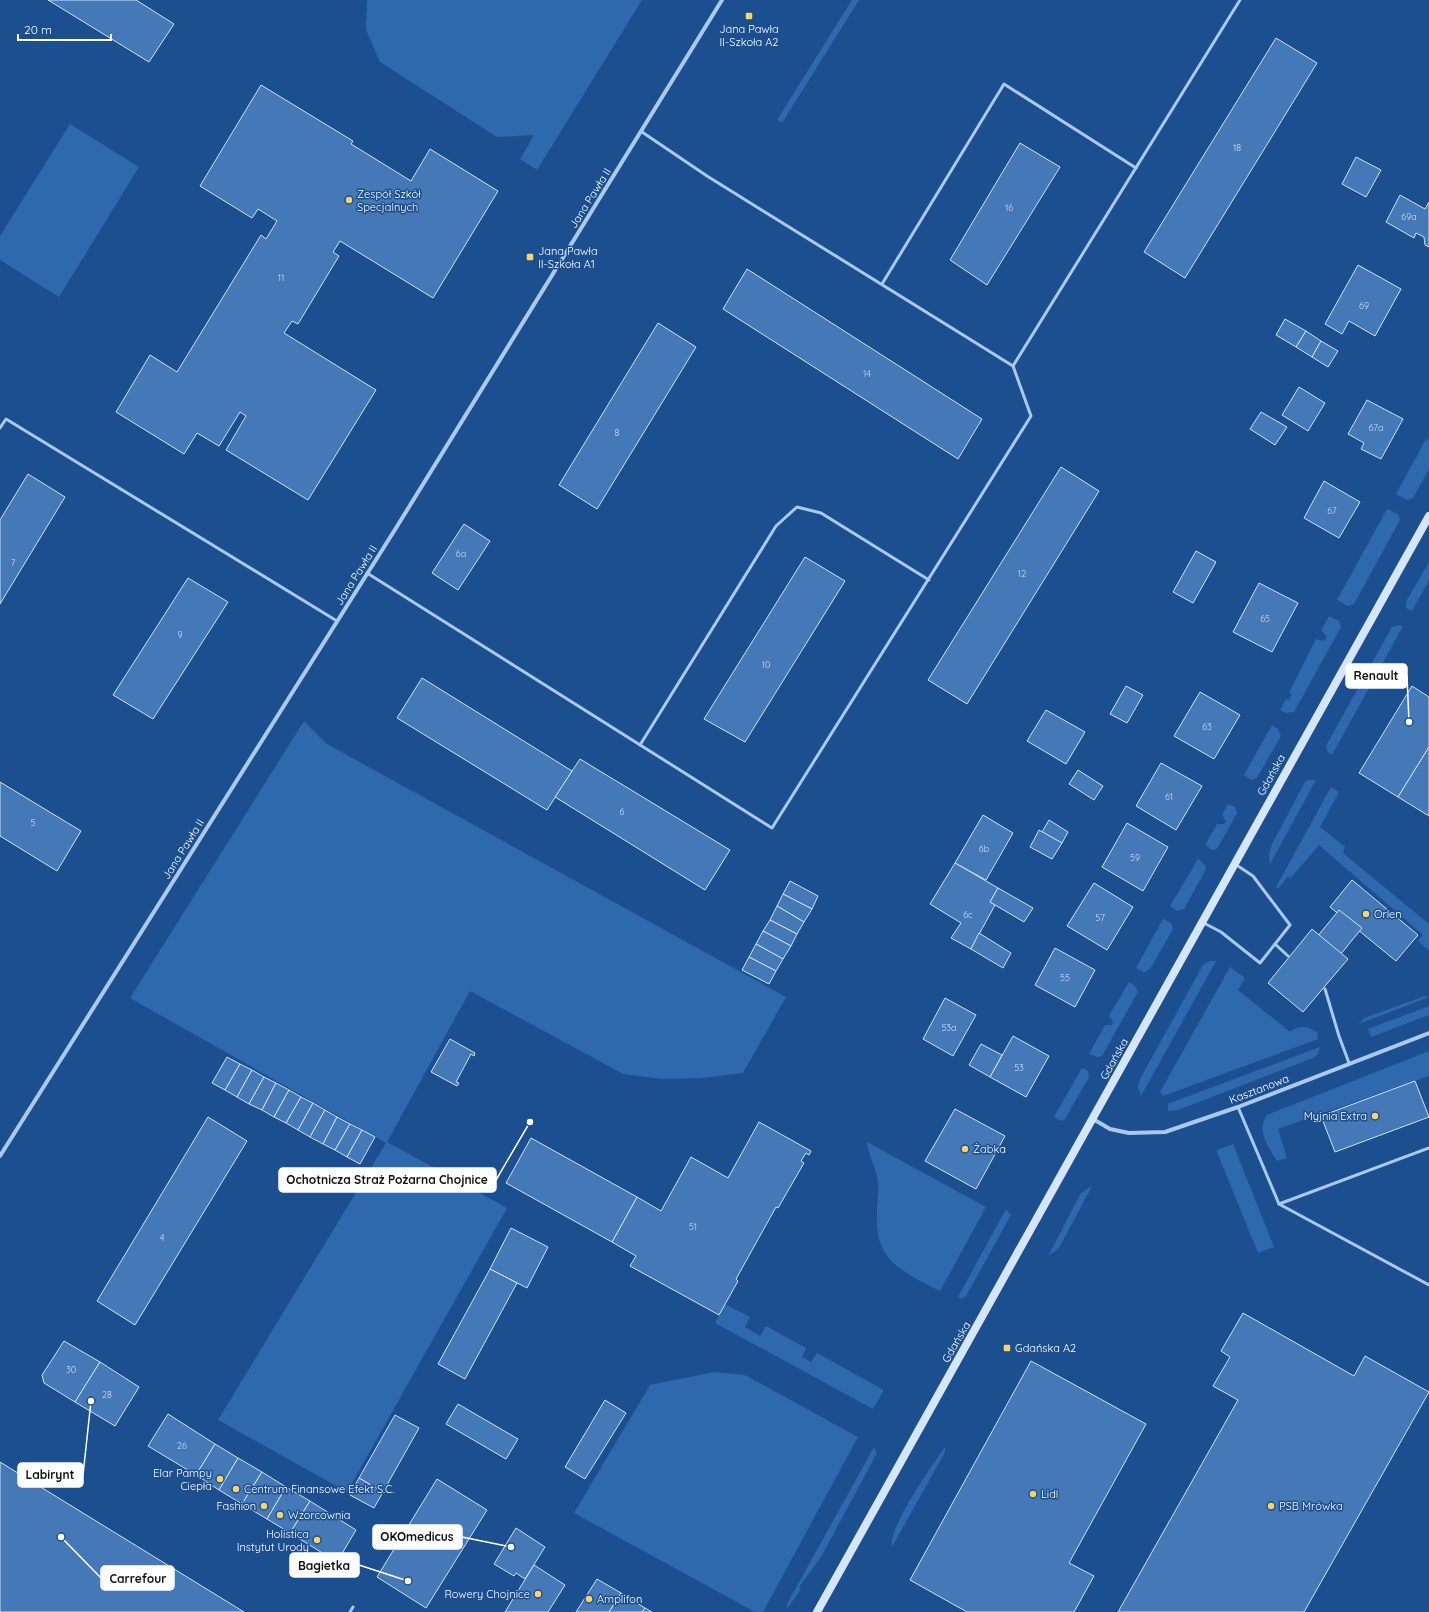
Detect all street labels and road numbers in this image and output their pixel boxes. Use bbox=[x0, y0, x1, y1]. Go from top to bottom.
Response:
street label: Jana Pawła II bbox=[566, 165, 614, 231]
street label: Jana Pawła II bbox=[332, 542, 380, 608]
street label: Gdańska bbox=[1254, 752, 1288, 798]
street label: Jana Pawła II bbox=[159, 816, 207, 882]
street label: Gdańska bbox=[1097, 1036, 1131, 1082]
street label: Kasztanowa bbox=[1227, 1071, 1291, 1107]
street label: Gdańska bbox=[939, 1319, 973, 1365]

